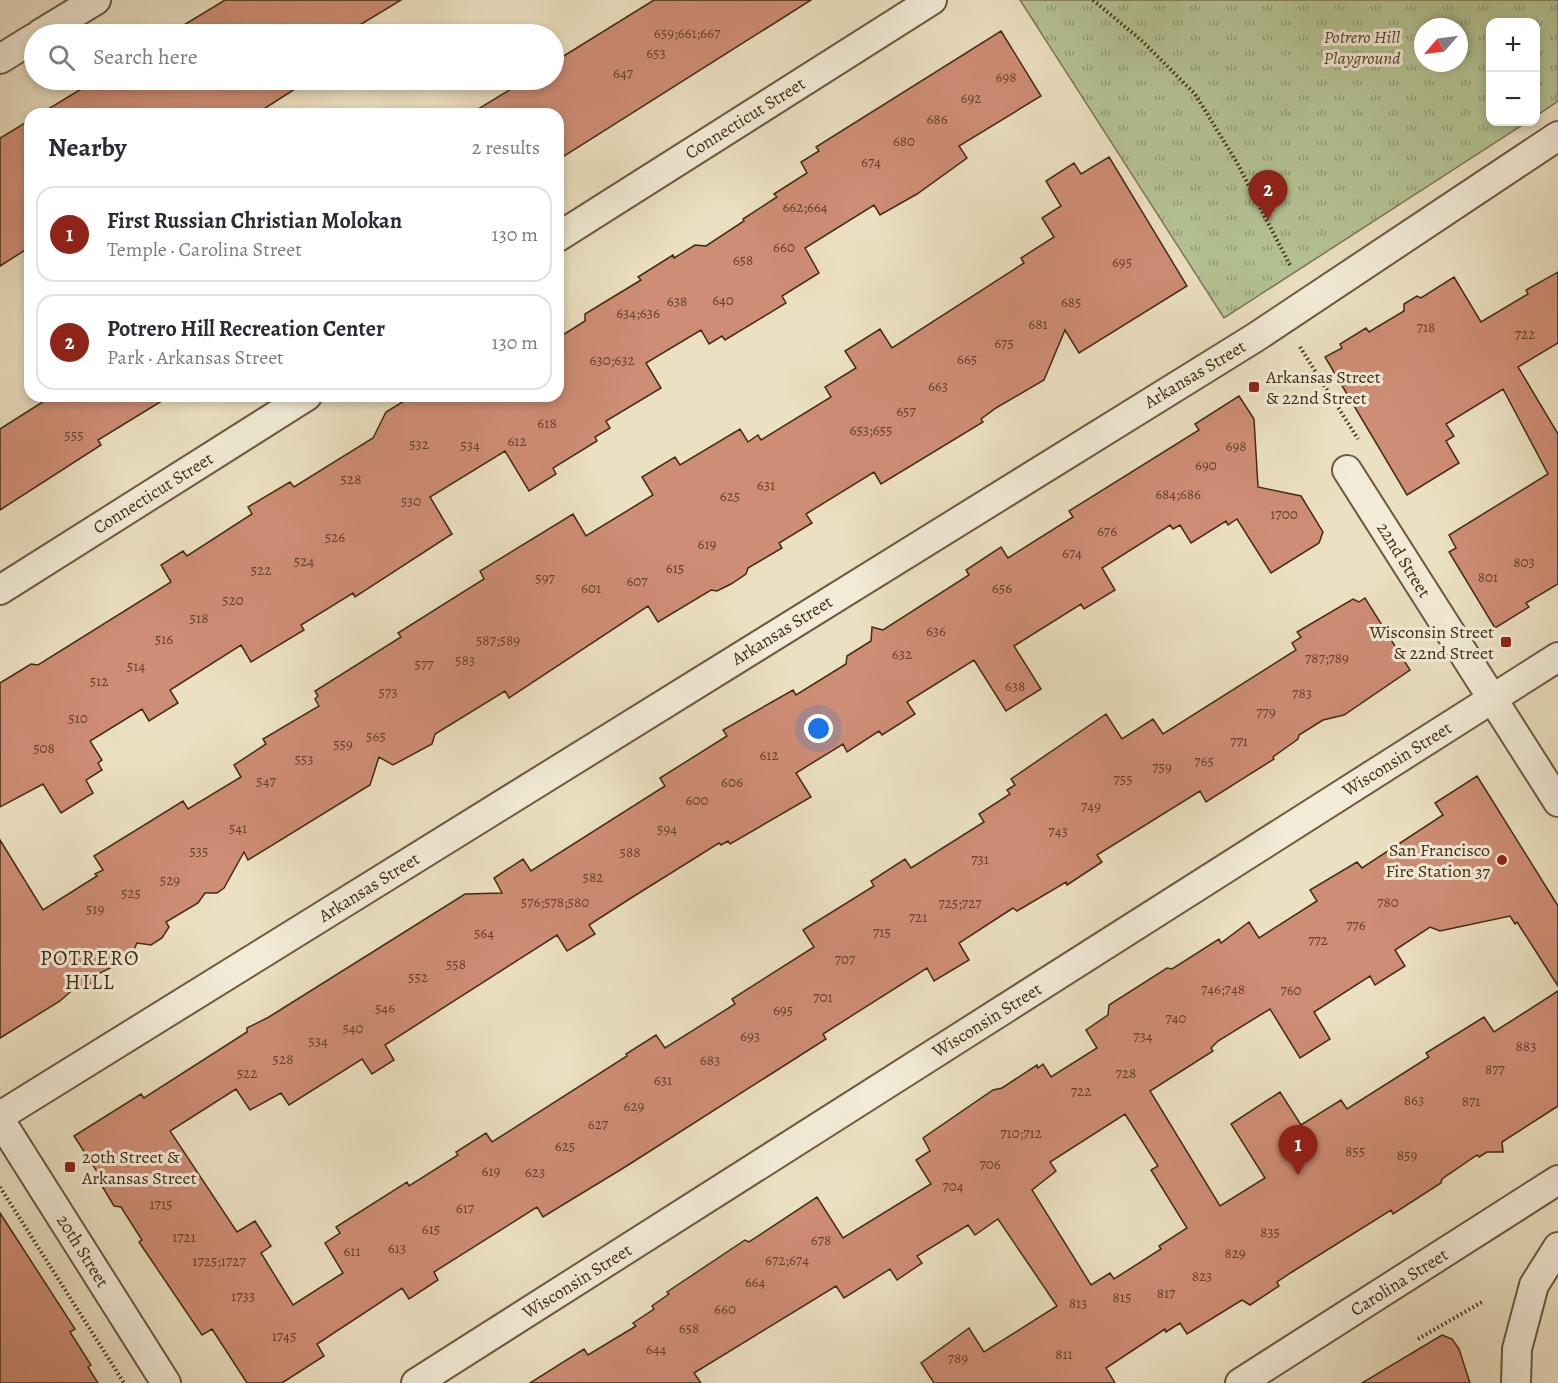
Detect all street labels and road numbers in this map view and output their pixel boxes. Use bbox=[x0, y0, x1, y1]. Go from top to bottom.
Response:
street label: Connecticut Street bbox=[680, 71, 810, 165]
street label: Arkansas Street bbox=[1139, 334, 1250, 414]
street label: Connecticut Street bbox=[88, 446, 218, 540]
street label: 22nd Street bbox=[1371, 518, 1437, 602]
street label: Arkansas Street bbox=[726, 589, 837, 671]
street label: Wisconsin Street bbox=[1337, 716, 1456, 803]
street label: Arkansas Street bbox=[313, 846, 424, 928]
street label: Wisconsin Street bbox=[927, 977, 1046, 1064]
street label: 20th Street bbox=[51, 1210, 115, 1292]
street label: Wisconsin Street bbox=[517, 1238, 636, 1325]
street label: Carolina Street bbox=[1346, 1242, 1452, 1322]

